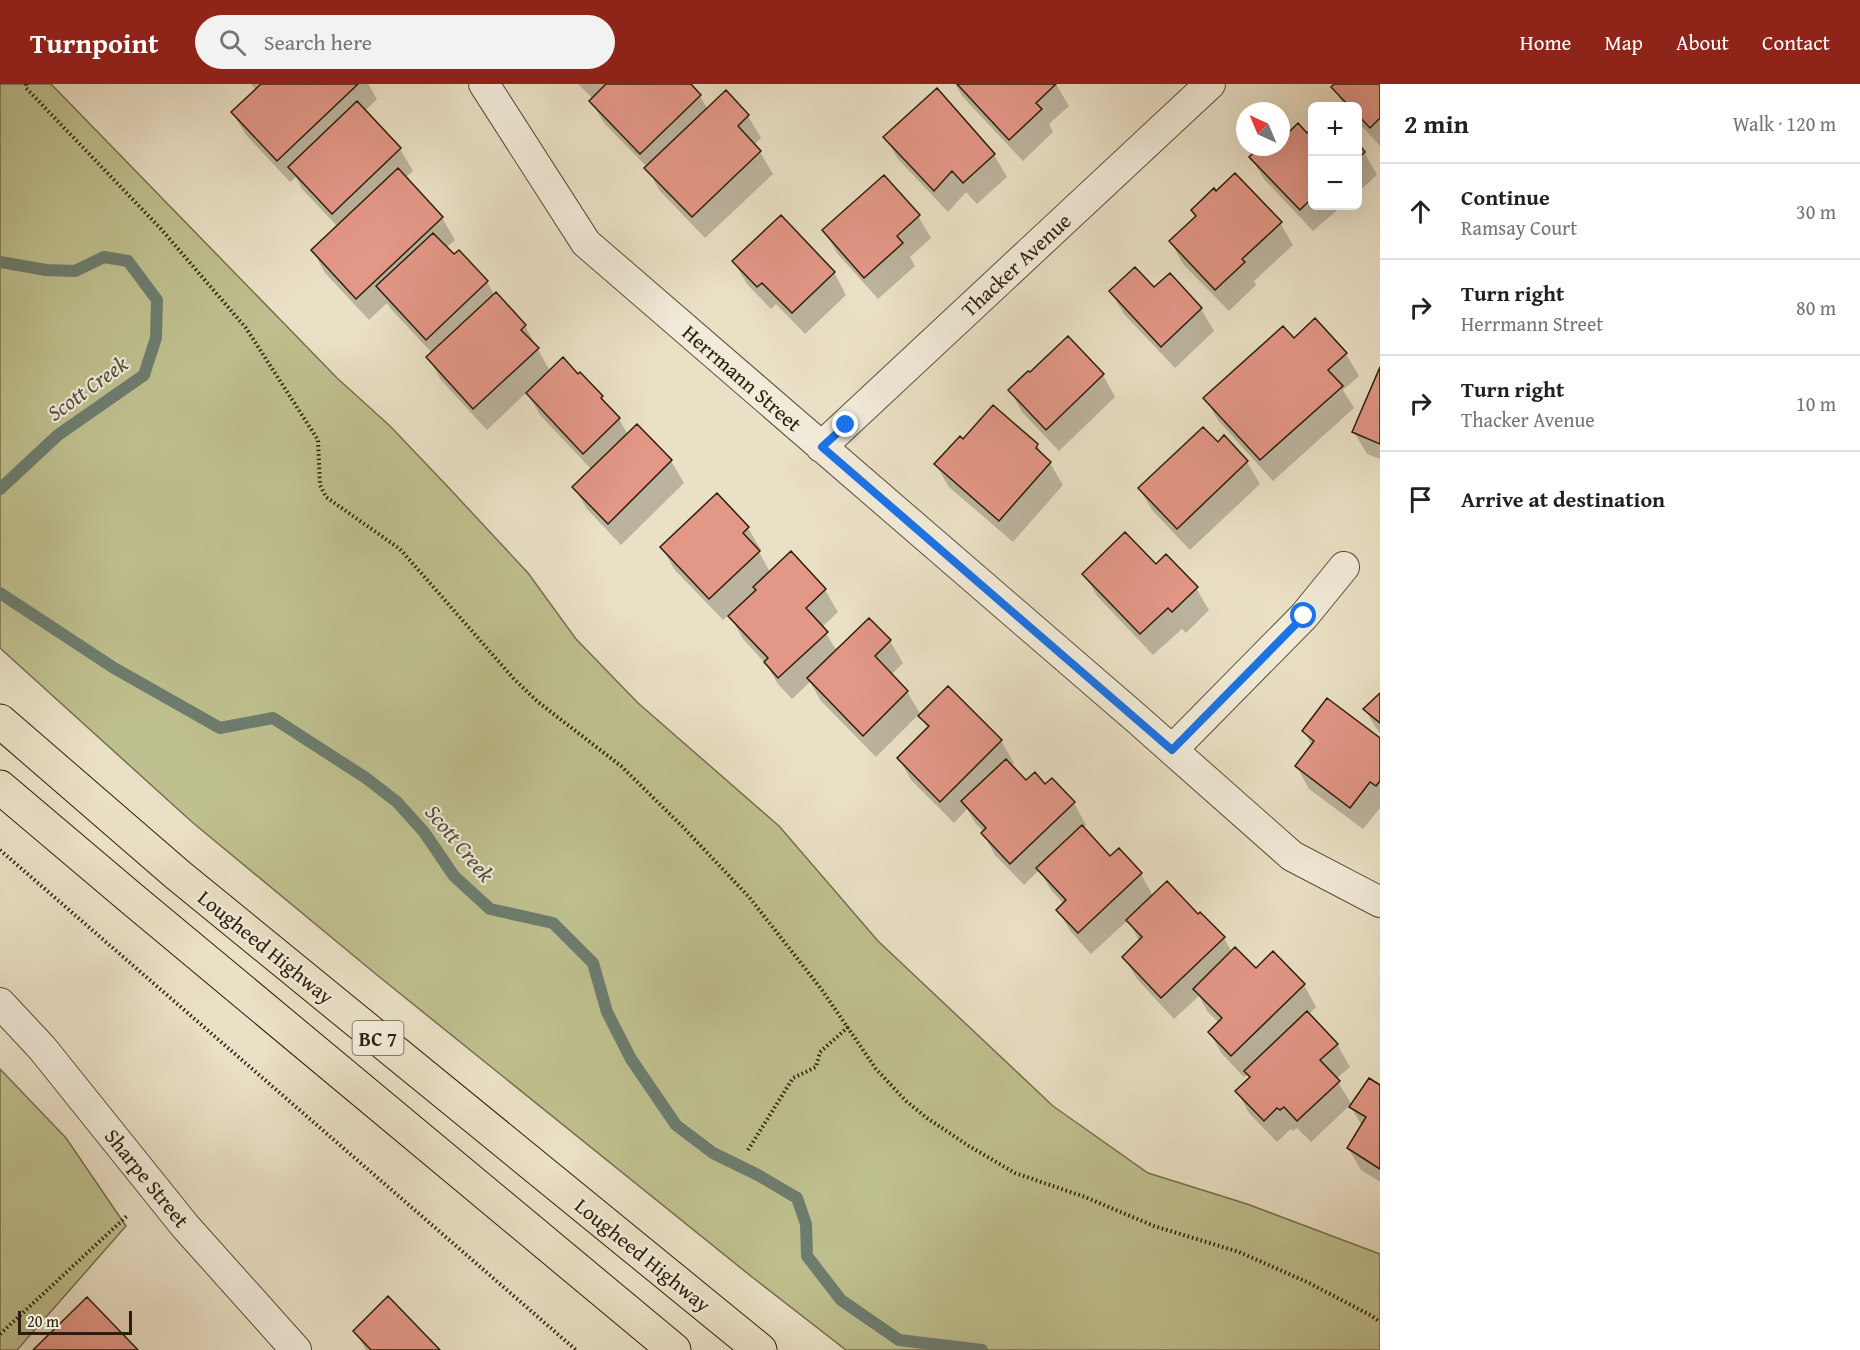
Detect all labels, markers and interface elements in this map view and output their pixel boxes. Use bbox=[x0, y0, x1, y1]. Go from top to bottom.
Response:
search box bbox=[195, 15, 615, 69]
text: Turnpoint bbox=[30, 22, 159, 63]
icon: search bbox=[216, 26, 249, 59]
text: Search here bbox=[264, 26, 372, 58]
text: Home bbox=[1520, 27, 1571, 58]
text: Map bbox=[1604, 27, 1643, 58]
text: About bbox=[1676, 27, 1729, 58]
text: Contact bbox=[1762, 27, 1830, 58]
north arrow bbox=[1236, 102, 1290, 156]
map controls bbox=[1308, 102, 1362, 210]
button: + bbox=[1308, 102, 1362, 156]
text: 2 min bbox=[1404, 104, 1469, 143]
text: Walk · 120 m bbox=[1733, 109, 1836, 138]
button: − bbox=[1308, 156, 1362, 210]
text: Continue bbox=[1461, 181, 1550, 213]
icon: ahead bbox=[1404, 195, 1437, 228]
text: 30 m bbox=[1796, 197, 1836, 226]
street label: Thacker Avenue bbox=[954, 206, 1078, 324]
text: Ramsay Court bbox=[1461, 213, 1577, 242]
text: Turn right bbox=[1461, 277, 1564, 309]
icon: right bbox=[1404, 291, 1437, 324]
text: 80 m bbox=[1796, 293, 1836, 322]
text: Herrmann Street bbox=[1461, 309, 1603, 338]
street label: Herrmann Street bbox=[675, 317, 809, 439]
water label: Scott Creek bbox=[40, 347, 135, 428]
text: Turn right bbox=[1461, 373, 1564, 405]
icon: right bbox=[1404, 387, 1437, 420]
text: 10 m bbox=[1796, 389, 1836, 418]
text: Thacker Avenue bbox=[1461, 405, 1595, 434]
route end bbox=[832, 411, 858, 437]
icon: arrive bbox=[1404, 483, 1437, 516]
text: Arrive at destination bbox=[1461, 483, 1665, 515]
route start bbox=[1290, 602, 1316, 628]
water label: Scott Creek bbox=[418, 797, 503, 890]
street label: Lougheed Highway bbox=[191, 882, 341, 1012]
road number: BC 7 bbox=[352, 1021, 404, 1055]
street label: Sharpe Street bbox=[97, 1122, 197, 1235]
street label: Lougheed Highway bbox=[568, 1190, 718, 1320]
scale bar bbox=[18, 1308, 132, 1336]
text: 20 m bbox=[27, 1309, 59, 1333]

